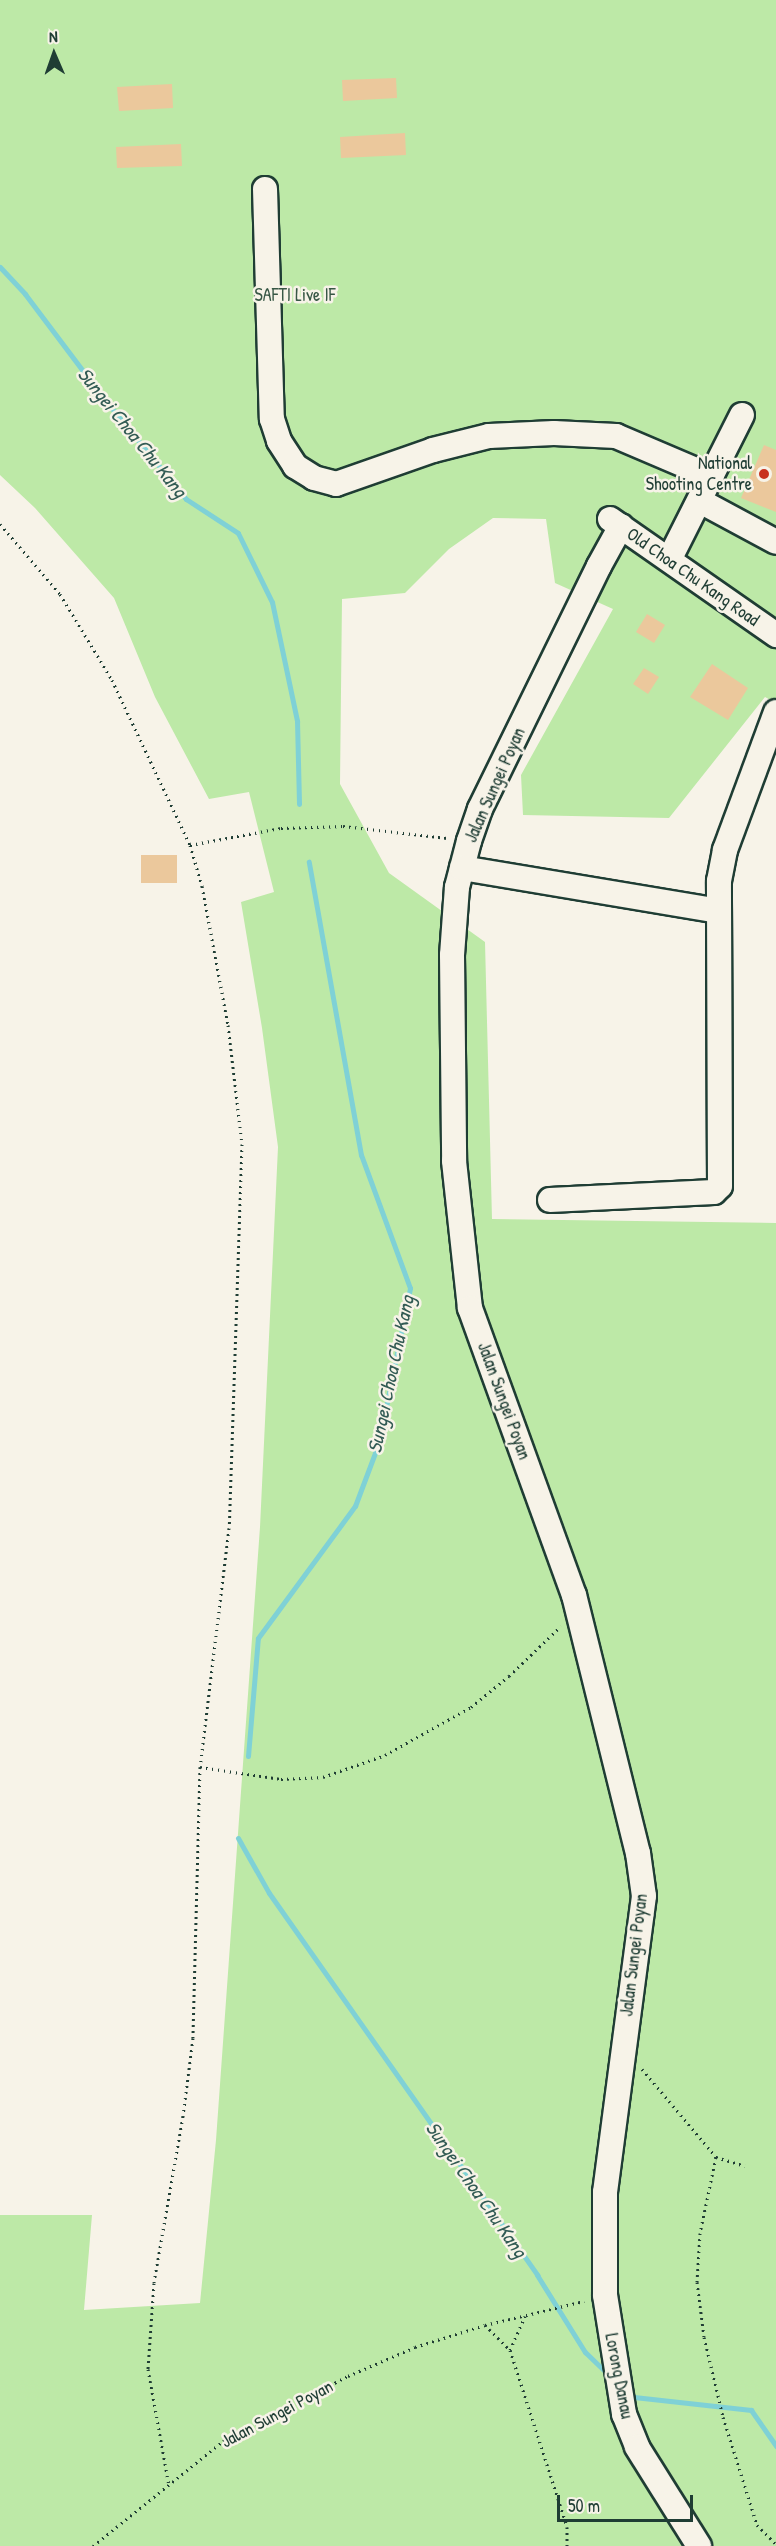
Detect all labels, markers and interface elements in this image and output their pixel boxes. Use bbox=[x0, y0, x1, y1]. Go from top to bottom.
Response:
north arrow bbox=[24, 24, 84, 84]
text: N bbox=[49, 25, 58, 47]
park label: SAFTI Live IF bbox=[255, 284, 335, 306]
water label: Sungei Choa Chu Kang bbox=[73, 362, 193, 502]
place label: National Shooting Centre bbox=[646, 453, 752, 496]
marker: National Shooting Centre bbox=[757, 467, 771, 481]
street label: Old Choa Chu Kang Road bbox=[623, 523, 763, 631]
street label: Jalan Sungei Poyan bbox=[460, 724, 530, 846]
water label: Sungei Choa Chu Kang bbox=[362, 1293, 418, 1455]
street label: Jalan Sungei Poyan bbox=[473, 1339, 535, 1463]
street label: Jalan Sungei Poyan bbox=[616, 1892, 652, 2018]
water label: Sungei Choa Chu Kang bbox=[421, 2116, 533, 2262]
street label: Lorong Danau bbox=[600, 2332, 638, 2420]
street label: Jalan Sungei Poyan bbox=[217, 2375, 337, 2453]
scale bar bbox=[560, 2483, 696, 2521]
text: 50 m bbox=[568, 2493, 600, 2518]

